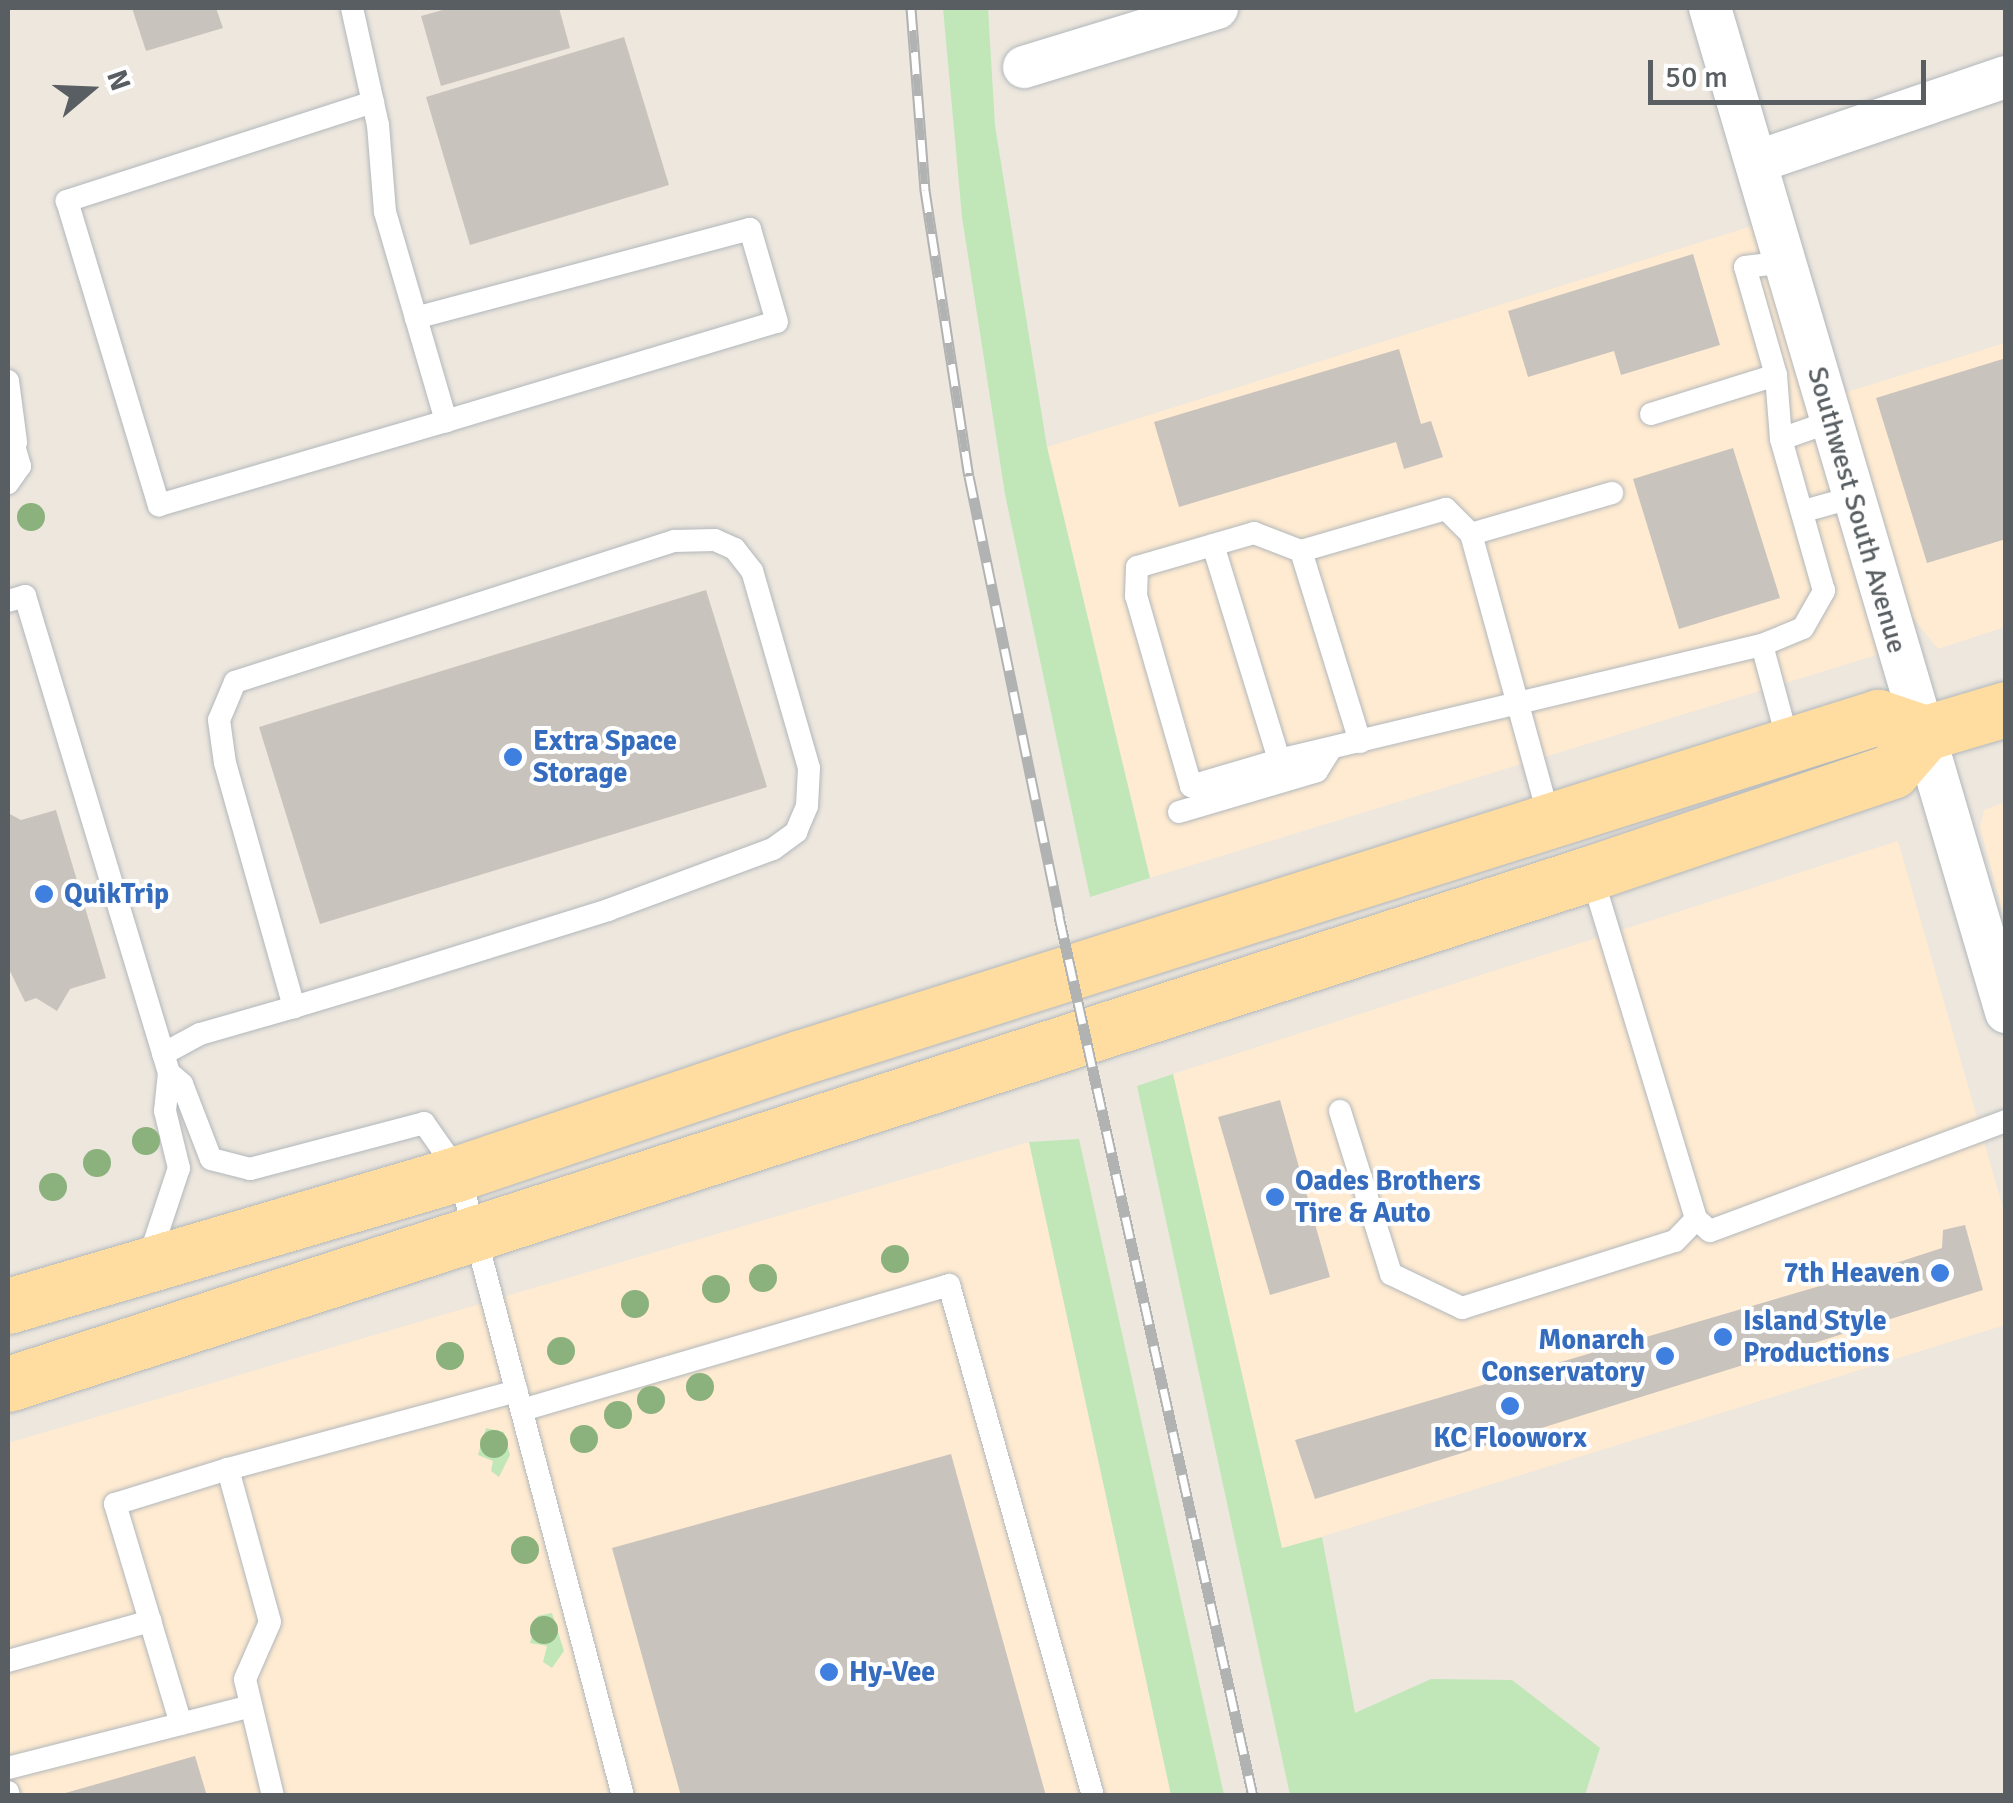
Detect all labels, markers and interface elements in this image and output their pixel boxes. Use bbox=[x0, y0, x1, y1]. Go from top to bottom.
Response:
north arrow bbox=[40, 40, 140, 140]
scale bar bbox=[1653, 40, 1930, 102]
text: 50 m bbox=[1665, 59, 1728, 96]
text: N bbox=[99, 65, 138, 95]
street label: Southwest South Avenue bbox=[1800, 363, 1914, 657]
place label: Extra Space Storage bbox=[533, 724, 677, 790]
marker: Extra Space Storage bbox=[502, 746, 524, 768]
place label: QuikTrip bbox=[64, 877, 169, 911]
marker: QuikTrip bbox=[33, 883, 55, 905]
place label: Oades Brothers Tire & Auto bbox=[1295, 1164, 1481, 1230]
marker: Oades Brothers Tire & Auto bbox=[1264, 1186, 1286, 1208]
place label: 7th Heaven bbox=[1784, 1256, 1920, 1290]
marker: 7th Heaven bbox=[1929, 1262, 1951, 1284]
place label: Island Style Productions bbox=[1743, 1304, 1889, 1370]
place label: Monarch Conservatory bbox=[1481, 1323, 1645, 1389]
marker: Island Style Productions bbox=[1712, 1326, 1734, 1348]
marker: Monarch Conservatory bbox=[1654, 1345, 1676, 1367]
marker: KC Flooworx bbox=[1499, 1395, 1521, 1417]
place label: KC Flooworx bbox=[1433, 1421, 1587, 1455]
place label: Hy-Vee bbox=[849, 1655, 935, 1689]
marker: Hy-Vee bbox=[818, 1661, 840, 1683]

